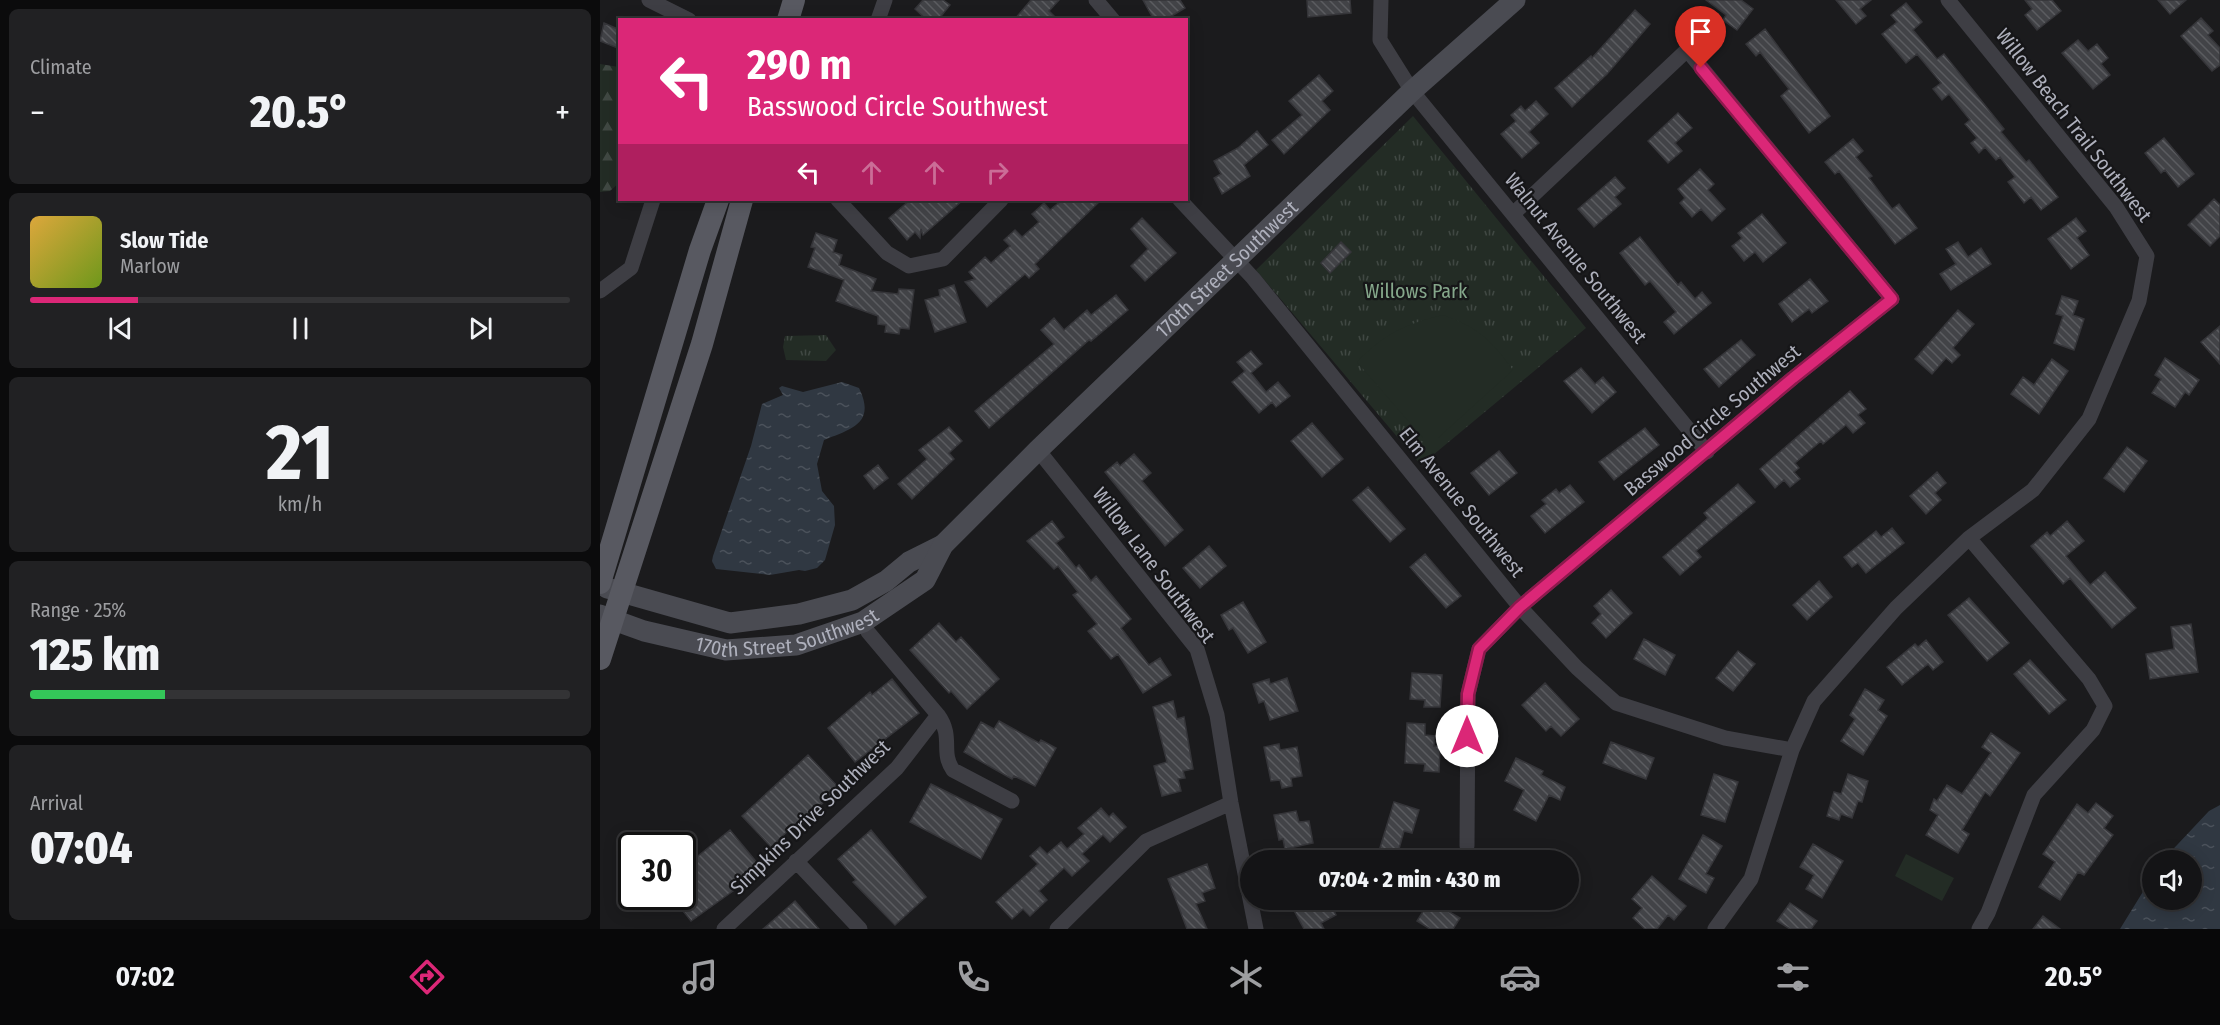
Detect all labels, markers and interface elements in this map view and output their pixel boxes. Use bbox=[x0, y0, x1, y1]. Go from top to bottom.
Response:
pin bbox=[1675, 6, 1726, 68]
icon: arrive bbox=[1684, 15, 1717, 48]
street label: Willow Beach Trail Southwest bbox=[1991, 23, 2157, 227]
text: 290 m bbox=[747, 40, 852, 90]
icon: left bbox=[648, 42, 726, 120]
text: Climate bbox=[30, 55, 92, 79]
text: 20.5° bbox=[250, 85, 350, 139]
text: Basswood Circle Southwest bbox=[747, 91, 1048, 123]
text: − bbox=[30, 93, 45, 133]
text: + bbox=[555, 93, 570, 133]
icon: left bbox=[792, 156, 825, 189]
icon: ahead bbox=[855, 156, 888, 189]
icon: ahead bbox=[918, 156, 951, 189]
icon: right bbox=[981, 156, 1014, 189]
street label: Walnut Avenue Southwest bbox=[1500, 168, 1652, 348]
street label: 170th Street Southwest bbox=[1150, 195, 1303, 343]
text: Slow Tide bbox=[120, 227, 208, 254]
text: Marlow bbox=[120, 254, 180, 278]
park label: Willows Park bbox=[1365, 279, 1468, 303]
icon: previous bbox=[104, 312, 137, 345]
icon: pause bbox=[284, 312, 317, 345]
icon: next bbox=[464, 312, 497, 345]
street label: Basswood Circle Southwest bbox=[1619, 339, 1805, 501]
text: 21 bbox=[266, 406, 334, 500]
street label: Elm Avenue Southwest bbox=[1394, 422, 1530, 582]
street label: Willow Lane Southwest bbox=[1088, 483, 1221, 648]
text: km/h bbox=[278, 492, 322, 516]
text: Range · 25% bbox=[30, 598, 126, 622]
street label: 170th Street Southwest bbox=[693, 603, 883, 662]
text: 125 km bbox=[30, 628, 160, 682]
position arrow bbox=[1435, 704, 1499, 768]
street label: Simpkins Drive Southwest bbox=[725, 734, 895, 899]
text: Arrival bbox=[30, 791, 83, 815]
text: 07:04 bbox=[30, 821, 133, 875]
speed limit sign: 30 bbox=[618, 832, 696, 910]
map controls bbox=[2142, 850, 2202, 910]
button: sound bbox=[2142, 850, 2202, 910]
text: 07:04 · 2 min · 430 m bbox=[1319, 866, 1500, 893]
icon: directions bbox=[406, 956, 448, 998]
icon: music bbox=[679, 956, 721, 998]
icon: phone bbox=[952, 956, 994, 998]
icon: climate bbox=[1225, 956, 1267, 998]
icon: car bbox=[1499, 956, 1541, 998]
icon: filters bbox=[1772, 956, 1814, 998]
text: 07:02 bbox=[116, 961, 175, 993]
text: 20.5° bbox=[2045, 961, 2104, 993]

